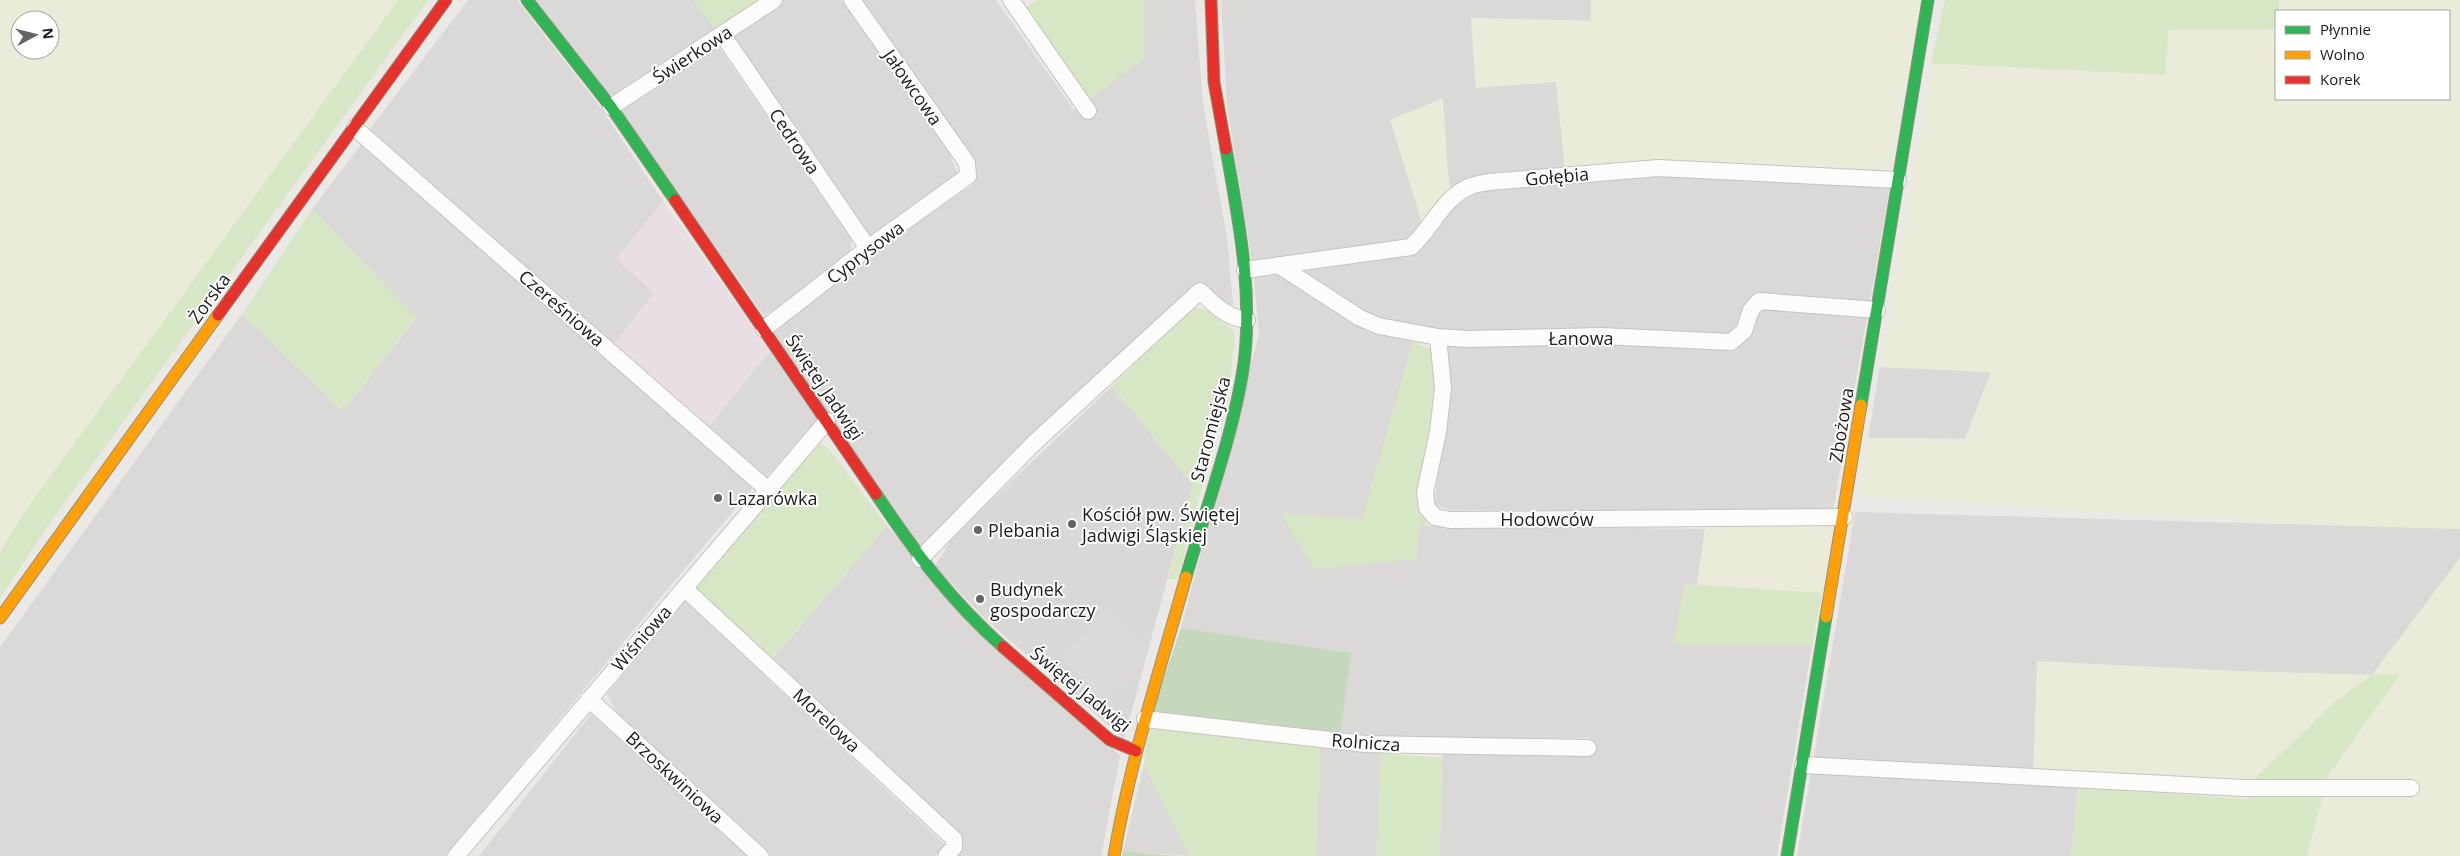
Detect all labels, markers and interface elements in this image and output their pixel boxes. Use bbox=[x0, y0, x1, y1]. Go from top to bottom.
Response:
north arrow bbox=[10, 10, 60, 60]
legend bbox=[2275, 10, 2450, 100]
street label: Świerkowa bbox=[648, 19, 736, 89]
text: Płynnie bbox=[2320, 19, 2371, 39]
text: N bbox=[38, 27, 59, 40]
street label: Jałowcowa bbox=[877, 43, 948, 130]
text: Wolno bbox=[2320, 44, 2365, 64]
text: Korek bbox=[2320, 69, 2361, 89]
street label: Cedrowa bbox=[764, 103, 826, 179]
street label: Gołębia bbox=[1524, 161, 1590, 191]
street label: Cyprysowa bbox=[821, 215, 909, 289]
street label: Czereśniowa bbox=[514, 264, 610, 352]
street label: Żorska bbox=[183, 268, 235, 328]
street label: Łanowa bbox=[1548, 326, 1614, 350]
street label: Świętej Jadwigi bbox=[781, 329, 869, 445]
street label: Staromiejska bbox=[1184, 374, 1236, 484]
street label: Zbożowa bbox=[1823, 386, 1859, 464]
place label: Lazarówka bbox=[728, 486, 817, 510]
marker: Lazarówka bbox=[712, 492, 724, 504]
place label: Kościół pw. Świętej Jadwigi Śląskiej bbox=[1080, 502, 1240, 547]
street label: Hodowców bbox=[1500, 507, 1594, 531]
place label: Plebania bbox=[988, 518, 1060, 542]
marker: Kościół pw. Świętej Jadwigi Śląskiej bbox=[1066, 518, 1078, 530]
marker: Plebania bbox=[972, 524, 984, 536]
place label: Budynek gospodarczy bbox=[990, 577, 1096, 622]
marker: Budynek gospodarczy bbox=[974, 593, 986, 605]
street label: Wiśniowa bbox=[606, 600, 676, 676]
street label: Świętej Jadwigi bbox=[1026, 641, 1136, 737]
street label: Morelowa bbox=[788, 683, 866, 757]
street label: Brzoskwiniowa bbox=[621, 726, 729, 828]
street label: Rolnicza bbox=[1331, 728, 1401, 756]

